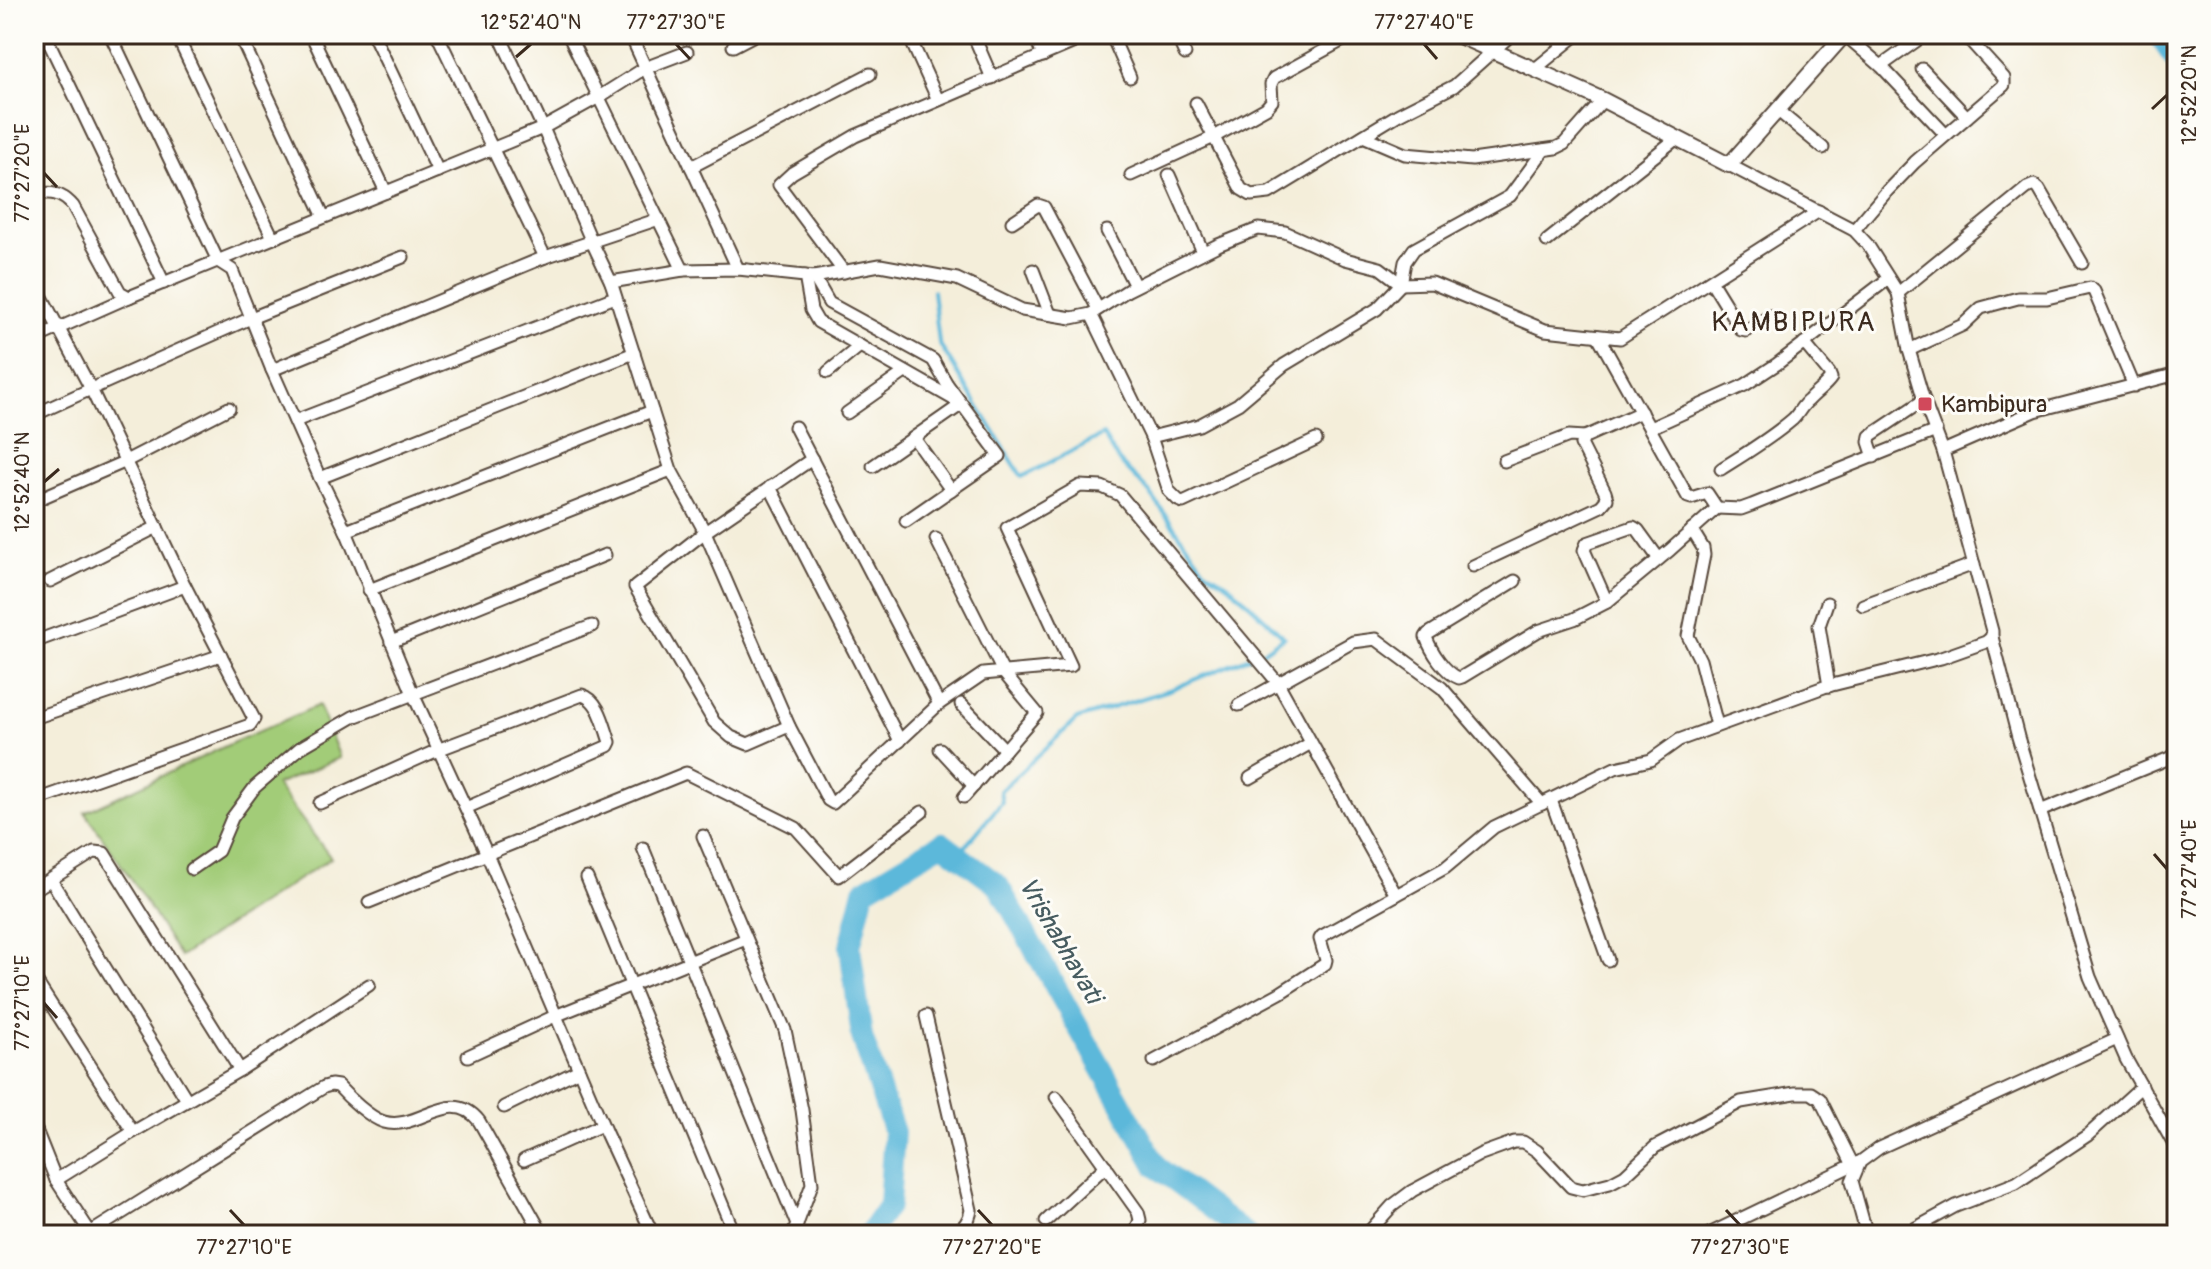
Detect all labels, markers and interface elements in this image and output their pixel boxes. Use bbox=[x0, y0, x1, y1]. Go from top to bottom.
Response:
text: 12°52'40"N bbox=[481, 10, 581, 35]
text: 77°27'30"E bbox=[627, 10, 725, 35]
text: 77°27'40"E bbox=[1374, 10, 1474, 35]
text: 12°52'20"N bbox=[2177, 45, 2202, 145]
text: 77°27'20"E bbox=[10, 124, 35, 223]
district label: KAMBIPURA bbox=[1711, 305, 1877, 340]
place label: Kambipura bbox=[1941, 390, 2047, 419]
marker: Kambipura bbox=[1916, 395, 1934, 413]
text: 12°52'40"N bbox=[10, 432, 35, 532]
text: 77°27'40"E bbox=[2177, 819, 2202, 919]
water label: Vrishabhavati bbox=[1011, 871, 1111, 1013]
text: 77°27'10"E bbox=[10, 955, 35, 1051]
text: 77°27'10"E bbox=[196, 1235, 292, 1260]
text: 77°27'20"E bbox=[943, 1235, 1042, 1260]
text: 77°27'30"E bbox=[1691, 1235, 1789, 1260]

